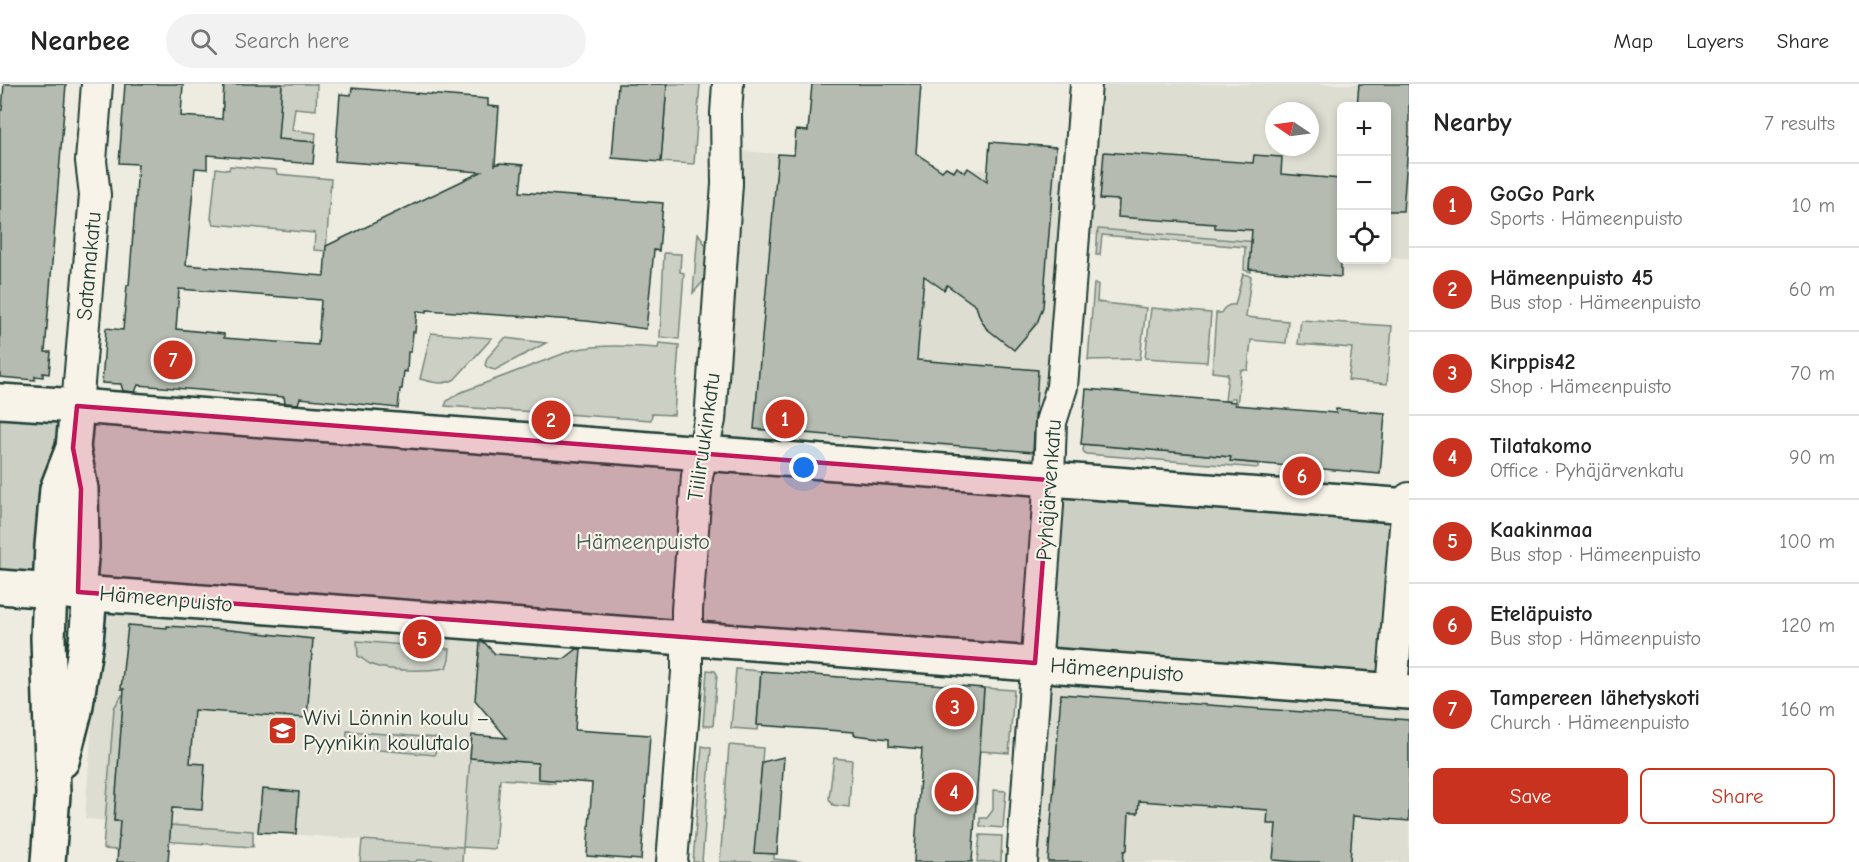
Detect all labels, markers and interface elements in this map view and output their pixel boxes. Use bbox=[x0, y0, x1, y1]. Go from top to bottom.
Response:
search box bbox=[166, 14, 586, 68]
text: Nearbee bbox=[30, 25, 130, 57]
icon: search bbox=[187, 25, 220, 58]
text: Search here bbox=[235, 28, 349, 54]
text: Map bbox=[1614, 29, 1653, 53]
text: Layers bbox=[1686, 29, 1744, 53]
text: Share bbox=[1777, 29, 1829, 53]
north arrow bbox=[1265, 102, 1319, 156]
map controls bbox=[1337, 102, 1391, 264]
button: + bbox=[1337, 102, 1391, 156]
text: Nearby bbox=[1433, 108, 1512, 138]
text: 7 results bbox=[1764, 112, 1835, 135]
button: − bbox=[1337, 156, 1391, 210]
text: GoGo Park bbox=[1490, 181, 1595, 207]
text: 1 bbox=[1449, 194, 1456, 217]
text: 10 m bbox=[1792, 194, 1835, 217]
text: Sports · Hämeenpuisto bbox=[1490, 207, 1683, 230]
button: locate bbox=[1337, 210, 1391, 264]
street label: Satamakatu bbox=[71, 211, 107, 321]
text: Hämeenpuisto 45 bbox=[1490, 265, 1653, 291]
text: 2 bbox=[1448, 278, 1457, 301]
text: 60 m bbox=[1789, 278, 1835, 301]
text: Bus stop · Hämeenpuisto bbox=[1490, 291, 1701, 314]
pin: 7 bbox=[154, 338, 192, 382]
text: Kirppis42 bbox=[1490, 349, 1576, 375]
text: 3 bbox=[1448, 362, 1457, 385]
text: 70 m bbox=[1790, 362, 1835, 385]
street label: Tiiliruukinkatu bbox=[682, 371, 726, 503]
text: Shop · Hämeenpuisto bbox=[1490, 375, 1672, 398]
pin: 1 bbox=[766, 396, 804, 442]
pin: 2 bbox=[532, 398, 570, 442]
street label: Pyhäjärvenkatu bbox=[1031, 418, 1067, 562]
text: Tilatakomo bbox=[1490, 433, 1592, 459]
text: 4 bbox=[1448, 446, 1457, 469]
text: 90 m bbox=[1789, 446, 1835, 469]
your location bbox=[789, 453, 818, 482]
pin: 6 bbox=[1282, 454, 1322, 498]
text: Office · Pyhäjärvenkatu bbox=[1490, 459, 1684, 482]
text: Kaakinmaa bbox=[1490, 517, 1593, 543]
park label: Hämeenpuisto bbox=[576, 529, 710, 555]
text: 5 bbox=[1447, 530, 1458, 553]
text: 100 m bbox=[1780, 530, 1835, 553]
text: Bus stop · Hämeenpuisto bbox=[1490, 543, 1701, 566]
street label: Hämeenpuisto bbox=[98, 580, 234, 618]
text: Eteläpuisto bbox=[1490, 601, 1593, 627]
text: 6 bbox=[1447, 614, 1458, 637]
text: 120 m bbox=[1781, 614, 1835, 637]
pin: 5 bbox=[402, 616, 442, 662]
text: Bus stop · Hämeenpuisto bbox=[1490, 627, 1701, 650]
street label: Hämeenpuisto bbox=[1049, 652, 1185, 688]
pin: 3 bbox=[936, 684, 974, 730]
text: Tampereen lähetyskoti bbox=[1490, 685, 1700, 711]
text: 7 bbox=[1448, 698, 1457, 721]
text: 160 m bbox=[1781, 698, 1835, 721]
place label: Wivi Lönnin koulu – Pyynikin koulutalo bbox=[303, 705, 489, 756]
text: Church · Hämeenpuisto bbox=[1490, 711, 1690, 734]
school or university icon: Wivi Lönnin koulu – Pyynikin koulutalo bbox=[266, 715, 298, 747]
button: Save bbox=[1433, 768, 1628, 824]
button: Share bbox=[1640, 768, 1835, 824]
pin: 4 bbox=[934, 770, 974, 814]

